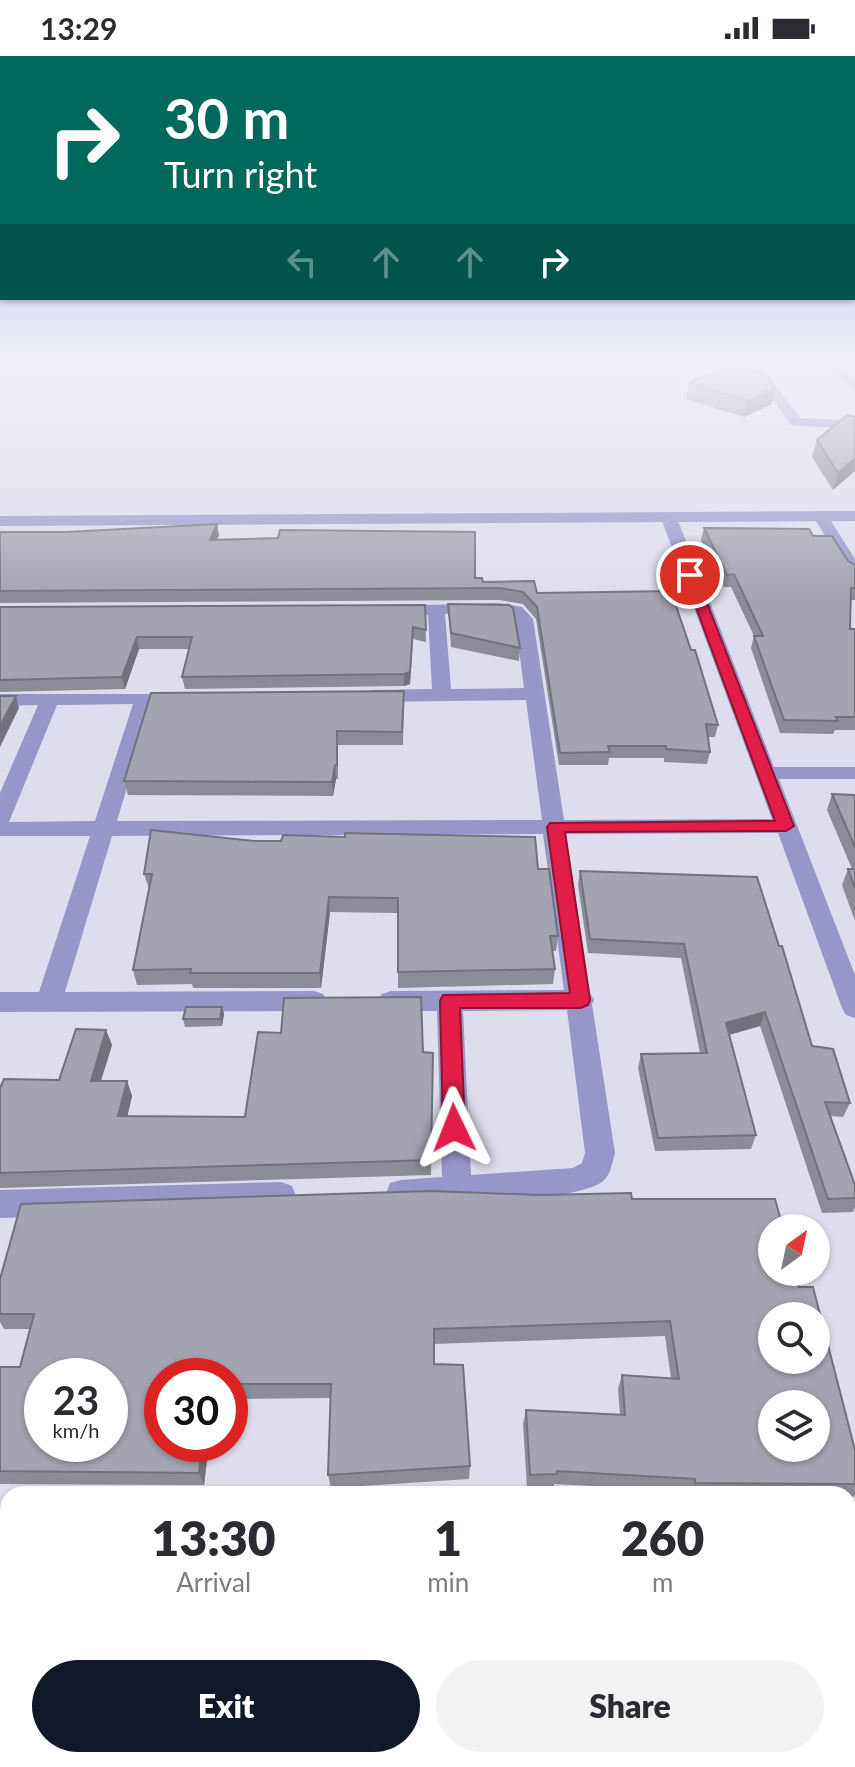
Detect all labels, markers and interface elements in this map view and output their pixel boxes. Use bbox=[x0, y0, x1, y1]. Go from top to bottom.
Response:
text: 13:29 bbox=[40, 10, 117, 46]
text: 30 m bbox=[164, 84, 289, 151]
icon: right bbox=[32, 88, 136, 192]
text: Turn right bbox=[164, 152, 317, 196]
icon: left bbox=[280, 240, 324, 284]
icon: ahead bbox=[364, 240, 408, 284]
icon: ahead bbox=[448, 240, 492, 284]
icon: right bbox=[532, 240, 576, 284]
pin bbox=[656, 541, 724, 609]
icon: arrive bbox=[668, 553, 712, 597]
position arrow bbox=[412, 1086, 496, 1170]
north arrow bbox=[758, 1214, 830, 1286]
map controls bbox=[758, 1214, 830, 1462]
button: search bbox=[758, 1302, 830, 1374]
speed limit sign: 30 bbox=[144, 1358, 248, 1462]
text: 23 bbox=[53, 1376, 99, 1424]
button: layers bbox=[758, 1390, 830, 1462]
text: km/h bbox=[53, 1418, 99, 1442]
text: 13:30 bbox=[152, 1509, 276, 1566]
text: 1 bbox=[434, 1509, 462, 1566]
text: 260 bbox=[621, 1509, 704, 1566]
text: Arrival bbox=[176, 1566, 251, 1598]
text: min bbox=[427, 1566, 469, 1598]
text: m bbox=[652, 1566, 673, 1598]
button: Exit bbox=[32, 1660, 420, 1752]
button: Share bbox=[436, 1660, 824, 1752]

